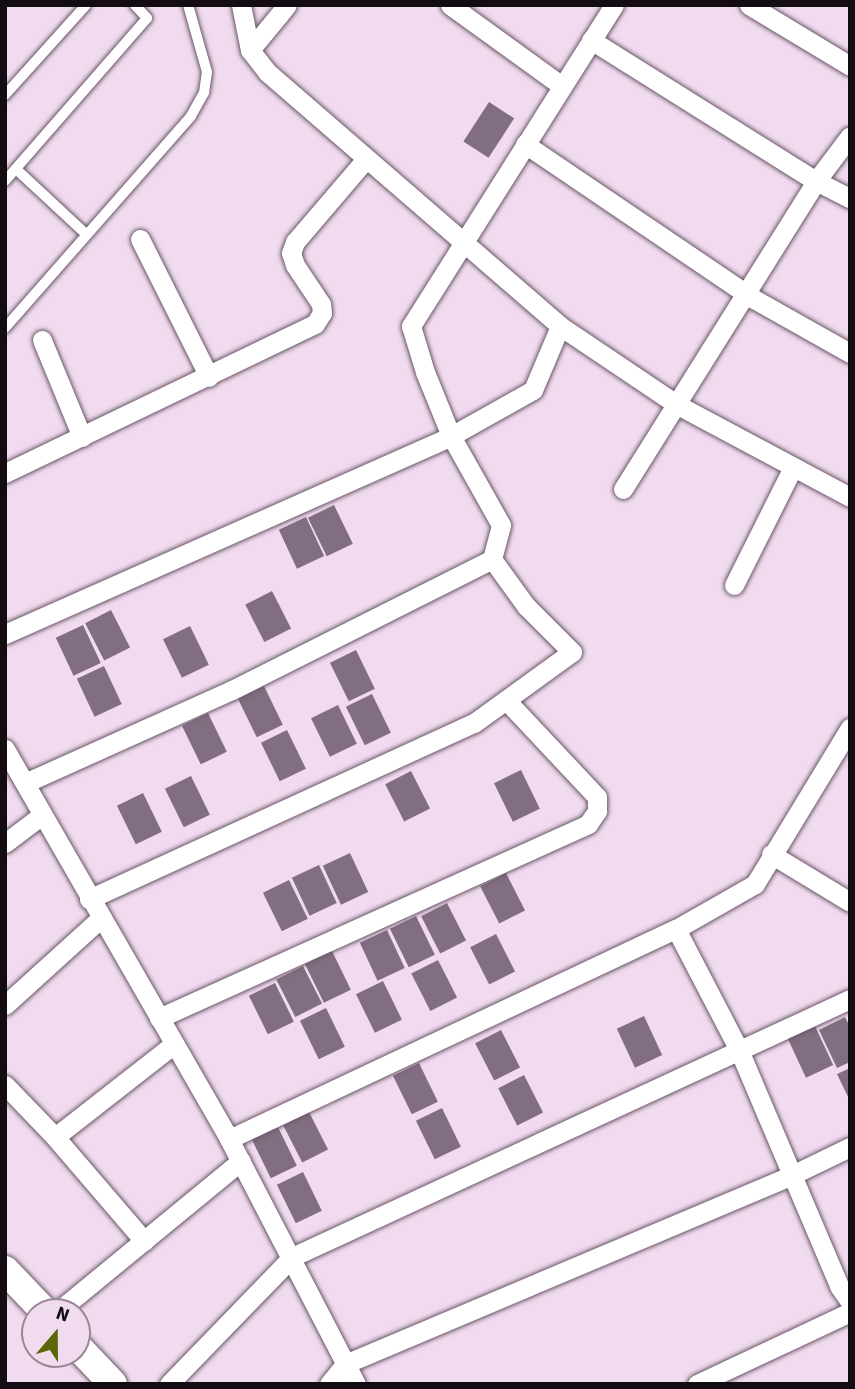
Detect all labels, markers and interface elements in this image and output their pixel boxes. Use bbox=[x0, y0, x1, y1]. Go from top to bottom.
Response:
north arrow bbox=[21, 1298, 91, 1368]
text: N bbox=[52, 1300, 73, 1330]

